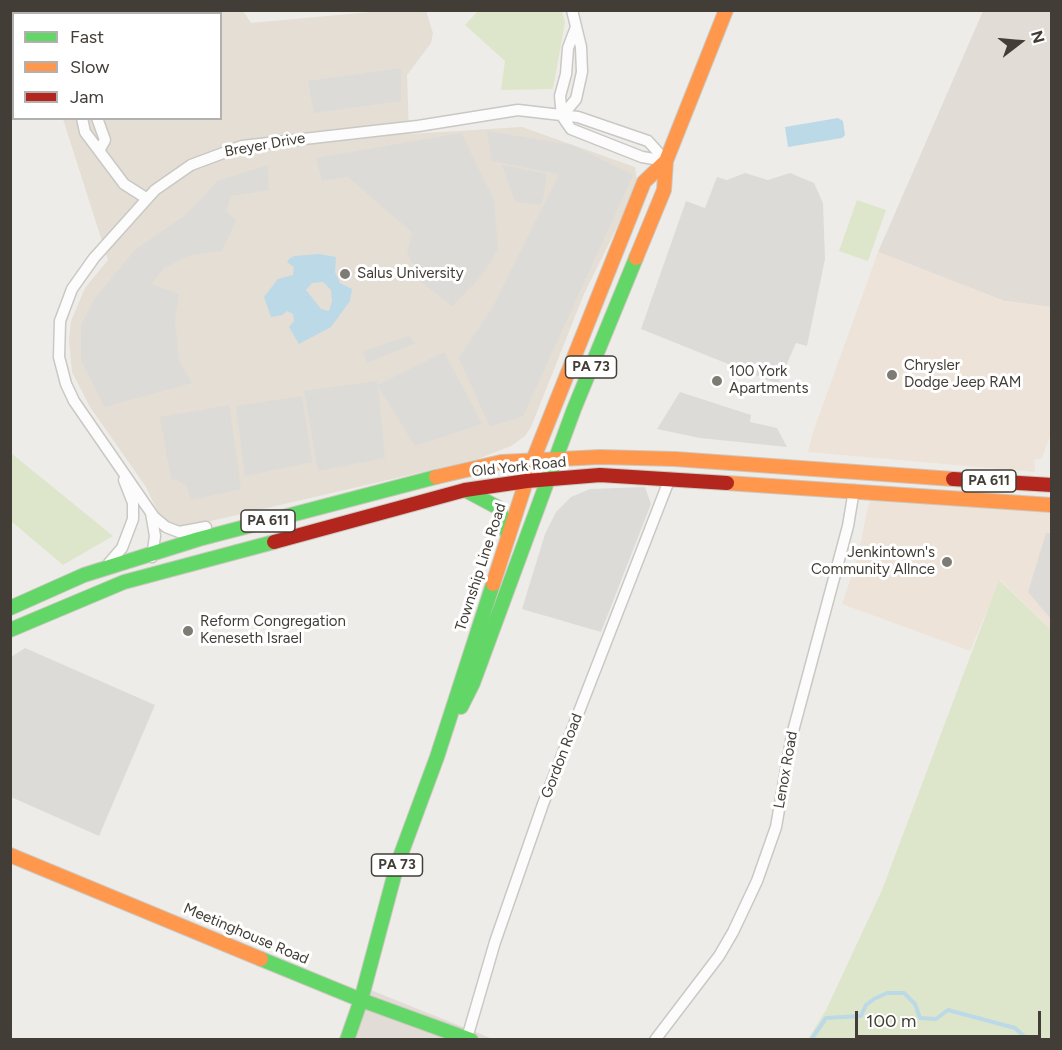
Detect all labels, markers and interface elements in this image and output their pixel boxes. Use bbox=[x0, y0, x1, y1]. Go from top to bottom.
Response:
legend bbox=[12, 12, 222, 120]
north arrow bbox=[990, 12, 1050, 72]
text: Fast bbox=[70, 26, 104, 48]
text: N bbox=[1027, 28, 1049, 45]
text: Slow bbox=[70, 56, 109, 78]
text: Jam bbox=[70, 86, 104, 108]
street label: Breyer Drive bbox=[223, 129, 307, 161]
place label: Salus University bbox=[357, 265, 464, 283]
marker: Salus University bbox=[338, 267, 352, 281]
road number: PA 73 bbox=[566, 356, 616, 378]
place label: Chrysler Dodge Jeep RAM bbox=[904, 357, 1021, 392]
place label: 100 York Apartments bbox=[729, 363, 808, 398]
marker: Chrysler Dodge Jeep RAM bbox=[885, 368, 899, 382]
marker: 100 York Apartments bbox=[710, 374, 724, 388]
street label: Old York Road bbox=[471, 453, 567, 481]
road number: PA 611 bbox=[962, 470, 1016, 492]
street label: Township Line Road bbox=[452, 501, 510, 633]
road number: PA 611 bbox=[241, 510, 295, 532]
place label: Jenkintown's Community Allnce bbox=[811, 544, 935, 579]
marker: Jenkintown's Community Allnce bbox=[940, 555, 954, 569]
place label: Reform Congregation Keneseth Israel bbox=[200, 613, 346, 648]
marker: Reform Congregation Keneseth Israel bbox=[181, 624, 195, 638]
street label: Gordon Road bbox=[538, 711, 586, 801]
street label: Lenox Road bbox=[770, 730, 802, 810]
road number: PA 73 bbox=[372, 854, 422, 876]
street label: Meetinghouse Road bbox=[181, 899, 311, 969]
scale bar bbox=[858, 999, 1044, 1037]
text: 100 m bbox=[866, 1010, 916, 1032]

